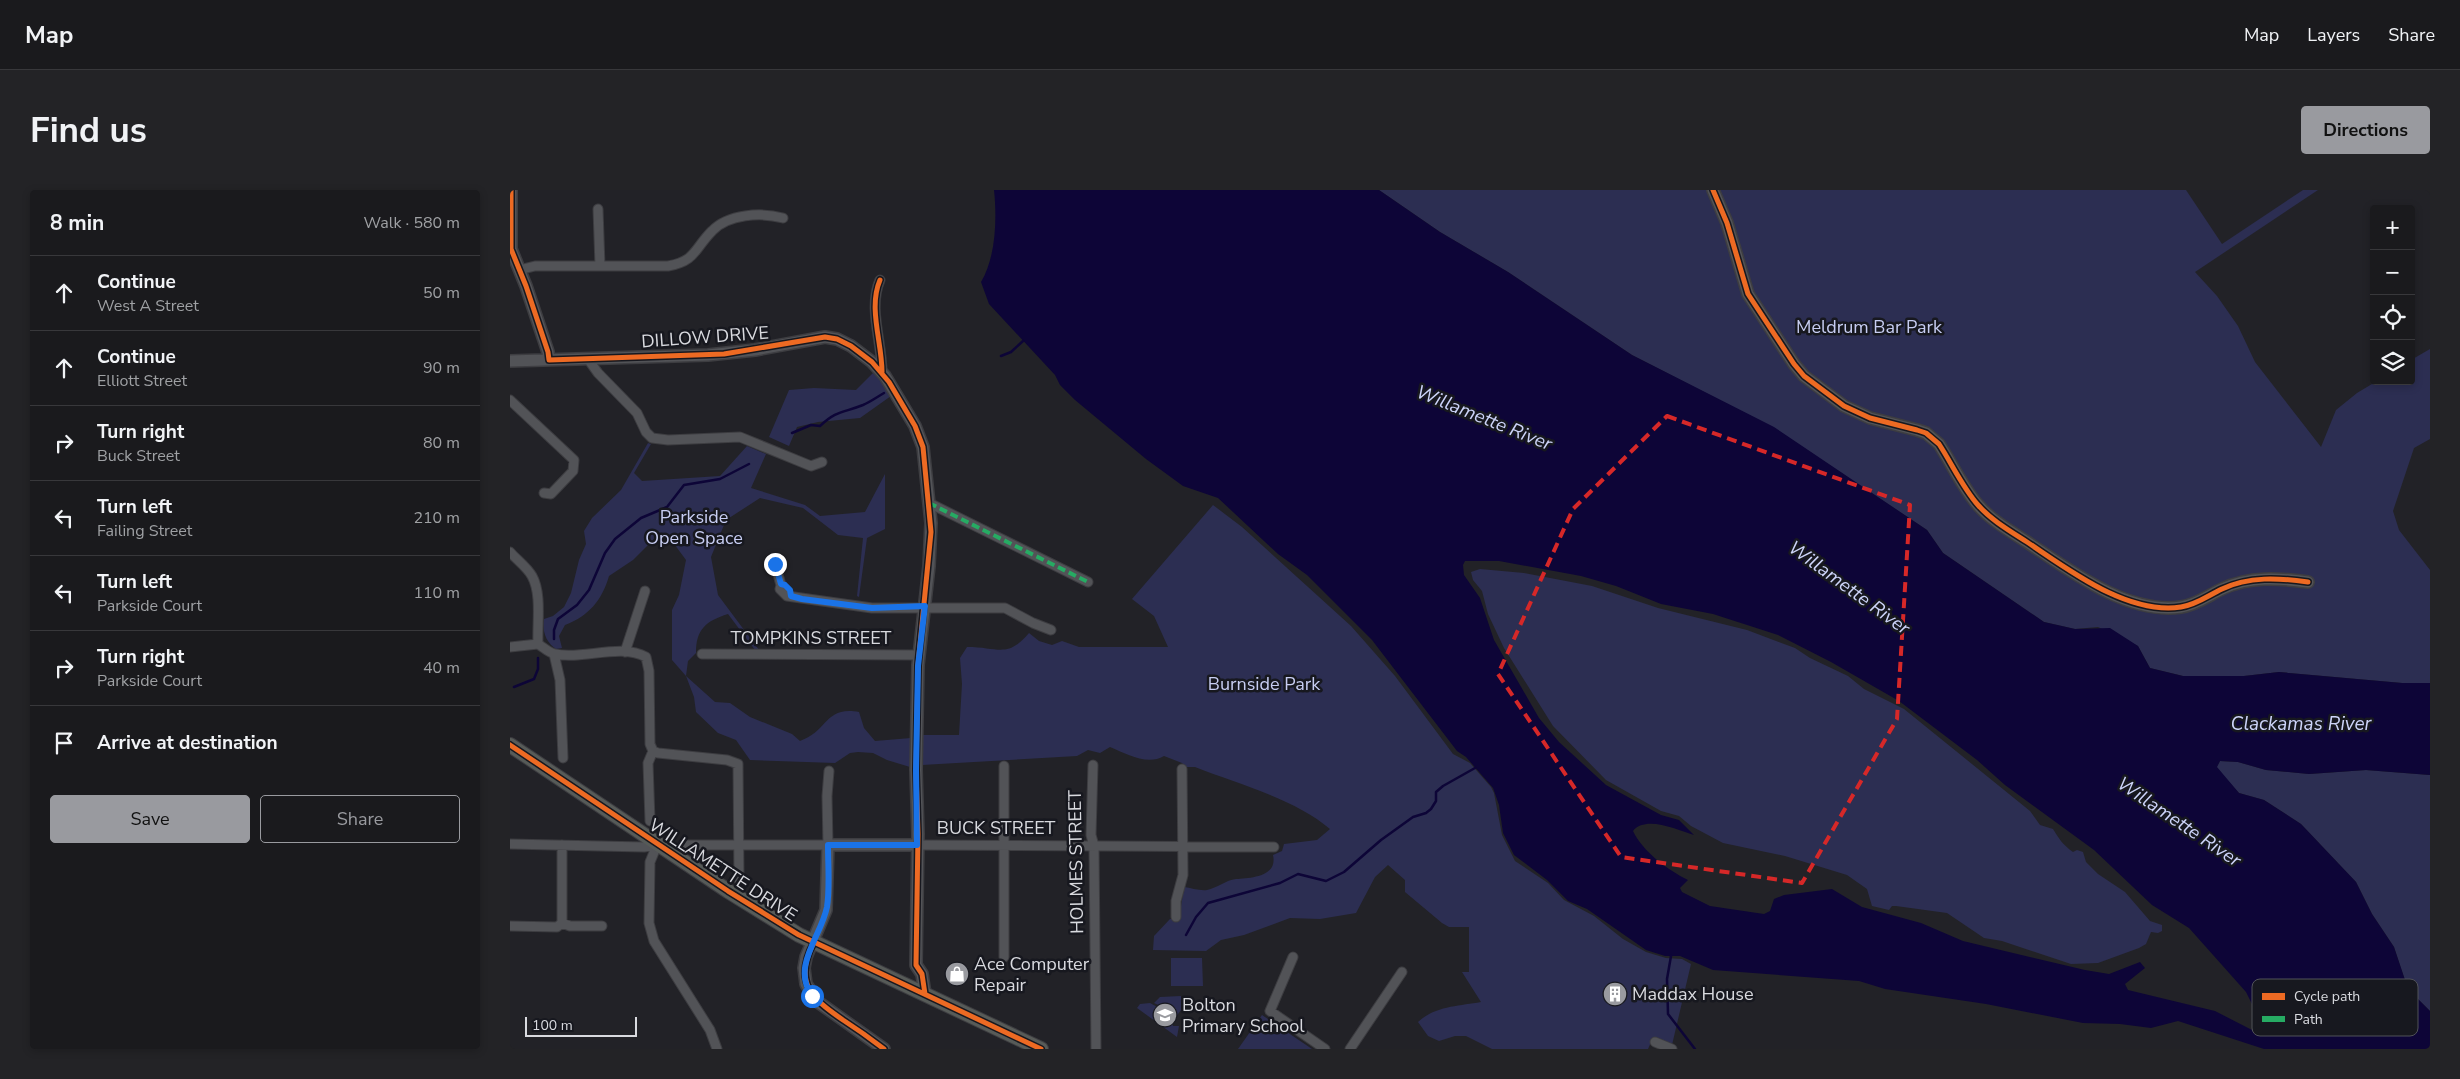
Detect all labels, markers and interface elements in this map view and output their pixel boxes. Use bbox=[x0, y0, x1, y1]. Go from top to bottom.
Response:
text: Map bbox=[25, 19, 73, 51]
text: Map bbox=[2244, 23, 2279, 47]
text: Layers bbox=[2307, 23, 2360, 47]
text: Share bbox=[2388, 23, 2435, 47]
button: Directions bbox=[2301, 106, 2430, 154]
text: Find us bbox=[30, 107, 147, 154]
map controls bbox=[2370, 205, 2415, 385]
button: + bbox=[2370, 205, 2415, 250]
text: 8 min bbox=[50, 209, 104, 237]
text: Walk · 580 m bbox=[364, 212, 460, 234]
button: − bbox=[2370, 250, 2415, 295]
text: Continue bbox=[97, 269, 176, 295]
icon: ahead bbox=[50, 279, 78, 307]
text: 50 m bbox=[423, 282, 460, 304]
text: West A Street bbox=[97, 295, 199, 317]
button: locate bbox=[2370, 295, 2415, 340]
park label: Meldrum Bar Park bbox=[1796, 315, 1943, 339]
street label: DILLOW DRIVE bbox=[640, 321, 770, 353]
button: layers bbox=[2370, 340, 2415, 385]
text: Continue bbox=[97, 344, 176, 370]
icon: ahead bbox=[50, 354, 78, 382]
text: 90 m bbox=[423, 357, 460, 379]
text: Elliott Street bbox=[97, 370, 187, 392]
water label: Willamette River bbox=[1412, 379, 1557, 458]
text: Turn right bbox=[97, 419, 184, 445]
icon: right bbox=[50, 429, 78, 457]
text: 80 m bbox=[423, 432, 460, 454]
text: Buck Street bbox=[97, 445, 180, 467]
text: Turn left bbox=[97, 494, 172, 520]
icon: left bbox=[50, 504, 78, 532]
park label: Parkside Open Space bbox=[645, 505, 743, 550]
text: 210 m bbox=[413, 507, 460, 529]
text: Failing Street bbox=[97, 520, 192, 542]
water label: Willamette River bbox=[1783, 535, 1916, 642]
route end bbox=[764, 553, 787, 576]
text: Turn left bbox=[97, 569, 172, 595]
icon: left bbox=[50, 579, 78, 607]
text: 110 m bbox=[413, 582, 460, 604]
text: Parkside Court bbox=[97, 595, 202, 617]
street label: TOMPKINS STREET bbox=[731, 626, 892, 650]
text: Turn right bbox=[97, 644, 184, 670]
icon: right bbox=[50, 654, 78, 682]
text: 40 m bbox=[423, 657, 460, 679]
text: Parkside Court bbox=[97, 670, 202, 692]
park label: Burnside Park bbox=[1208, 672, 1321, 696]
water label: Clackamas River bbox=[2231, 711, 2373, 737]
icon: arrive bbox=[50, 729, 78, 757]
text: Arrive at destination bbox=[97, 730, 278, 756]
water label: Willamette River bbox=[2112, 771, 2247, 874]
street label: HOLMES STREET bbox=[1063, 790, 1089, 934]
button: Save bbox=[50, 795, 250, 843]
button: Share bbox=[260, 795, 460, 843]
street label: WILLAMETTE DRIVE bbox=[644, 813, 802, 927]
street label: BUCK STREET bbox=[937, 816, 1055, 840]
place label: Ace Computer Repair bbox=[974, 952, 1090, 997]
shop icon: Ace Computer Repair bbox=[944, 961, 970, 987]
legend bbox=[2252, 979, 2418, 1036]
building icon: Maddax House bbox=[1602, 981, 1628, 1007]
place label: Maddax House bbox=[1632, 982, 1754, 1006]
route start bbox=[801, 985, 824, 1008]
text: Cycle path bbox=[2294, 987, 2360, 1006]
place label: Bolton Primary School bbox=[1182, 993, 1305, 1038]
school or university icon: Bolton Primary School bbox=[1152, 1002, 1178, 1028]
text: Path bbox=[2294, 1010, 2323, 1029]
scale bar bbox=[525, 1014, 638, 1037]
text: 100 m bbox=[532, 1016, 573, 1035]

